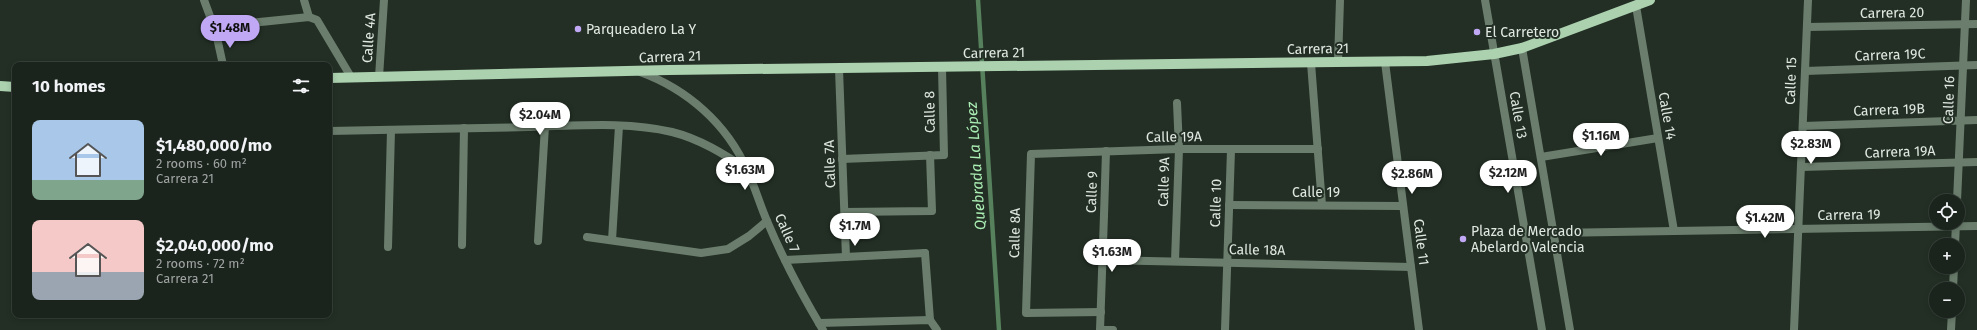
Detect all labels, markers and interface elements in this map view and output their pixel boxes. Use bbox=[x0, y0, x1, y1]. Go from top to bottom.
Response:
street label: Carrera 20 bbox=[1860, 4, 1924, 22]
street label: Calle 4A bbox=[359, 12, 379, 64]
pin: $1.48M bbox=[197, 15, 263, 49]
text: $1.48M bbox=[210, 20, 250, 35]
place label: Parqueadero La Y bbox=[586, 21, 697, 38]
marker: Parqueadero La Y bbox=[573, 24, 583, 34]
place label: El Carretero bbox=[1485, 24, 1559, 41]
marker: El Carretero bbox=[1472, 27, 1482, 37]
street label: Carrera 21 bbox=[1287, 40, 1349, 58]
street label: Carrera 21 bbox=[963, 44, 1025, 62]
street label: Carrera 19C bbox=[1854, 45, 1926, 65]
street label: Carrera 21 bbox=[639, 47, 701, 67]
street label: Calle 15 bbox=[1782, 57, 1800, 105]
icon: filters bbox=[290, 75, 312, 97]
text: 10 homes bbox=[32, 76, 106, 97]
street label: Calle 16 bbox=[1940, 76, 1958, 124]
street label: Calle 8 bbox=[921, 90, 939, 133]
street label: Calle 13 bbox=[1505, 90, 1531, 140]
street label: Calle 14 bbox=[1654, 91, 1680, 142]
street label: Carrera 19B bbox=[1853, 100, 1925, 120]
water label: Quebrada La López bbox=[963, 101, 989, 231]
pin: $2.04M bbox=[507, 102, 573, 136]
text: $2.04M bbox=[519, 107, 561, 122]
pin: $1.16M bbox=[1568, 123, 1634, 157]
street label: Calle 19A bbox=[1146, 128, 1202, 146]
text: $1.16M bbox=[1582, 128, 1620, 143]
pin: $2.83M bbox=[1778, 131, 1844, 165]
text: $1,480,000/mo bbox=[156, 135, 272, 156]
icon: home bbox=[64, 136, 112, 184]
text: $2.83M bbox=[1790, 136, 1832, 151]
street label: Calle 7A bbox=[821, 139, 839, 189]
street label: Carrera 19A bbox=[1864, 142, 1936, 162]
text: 2 rooms · 60 m² bbox=[156, 156, 247, 171]
pin: $1.63M bbox=[712, 157, 778, 191]
street label: Calle 9A bbox=[1155, 157, 1173, 207]
pin: $2.12M bbox=[1475, 160, 1541, 194]
pin: $2.86M bbox=[1379, 161, 1445, 195]
text: $1.63M bbox=[725, 162, 765, 177]
text: $2.12M bbox=[1489, 165, 1527, 180]
text: $2.86M bbox=[1391, 166, 1433, 181]
text: Carrera 21 bbox=[156, 171, 214, 186]
street label: Calle 9 bbox=[1083, 171, 1101, 213]
street label: Calle 10 bbox=[1207, 178, 1225, 228]
street label: Calle 19 bbox=[1292, 184, 1340, 201]
map controls bbox=[1929, 194, 1965, 318]
button: locate bbox=[1929, 194, 1965, 230]
pin: $1.42M bbox=[1732, 205, 1798, 239]
street label: Carrera 19 bbox=[1817, 206, 1881, 224]
street label: Calle 8A bbox=[1006, 208, 1024, 258]
text: $1.42M bbox=[1745, 210, 1785, 225]
street label: Calle 7 bbox=[771, 211, 803, 255]
pin: $1.7M bbox=[827, 213, 883, 247]
text: $1.7M bbox=[839, 218, 871, 233]
street label: Calle 11 bbox=[1410, 218, 1432, 266]
place label: Plaza de Mercado Abelardo Valencia bbox=[1471, 223, 1585, 256]
marker: Plaza de Mercado Abelardo Valencia bbox=[1458, 234, 1468, 244]
text: $2,040,000/mo bbox=[156, 235, 274, 256]
icon: home bbox=[64, 236, 112, 284]
button: + bbox=[1929, 238, 1965, 274]
pin: $1.63M bbox=[1079, 239, 1145, 273]
street label: Calle 18A bbox=[1229, 241, 1285, 259]
text: $1.63M bbox=[1092, 244, 1132, 259]
text: 2 rooms · 72 m² bbox=[156, 256, 245, 271]
text: Carrera 21 bbox=[156, 271, 214, 286]
button: − bbox=[1929, 282, 1965, 318]

